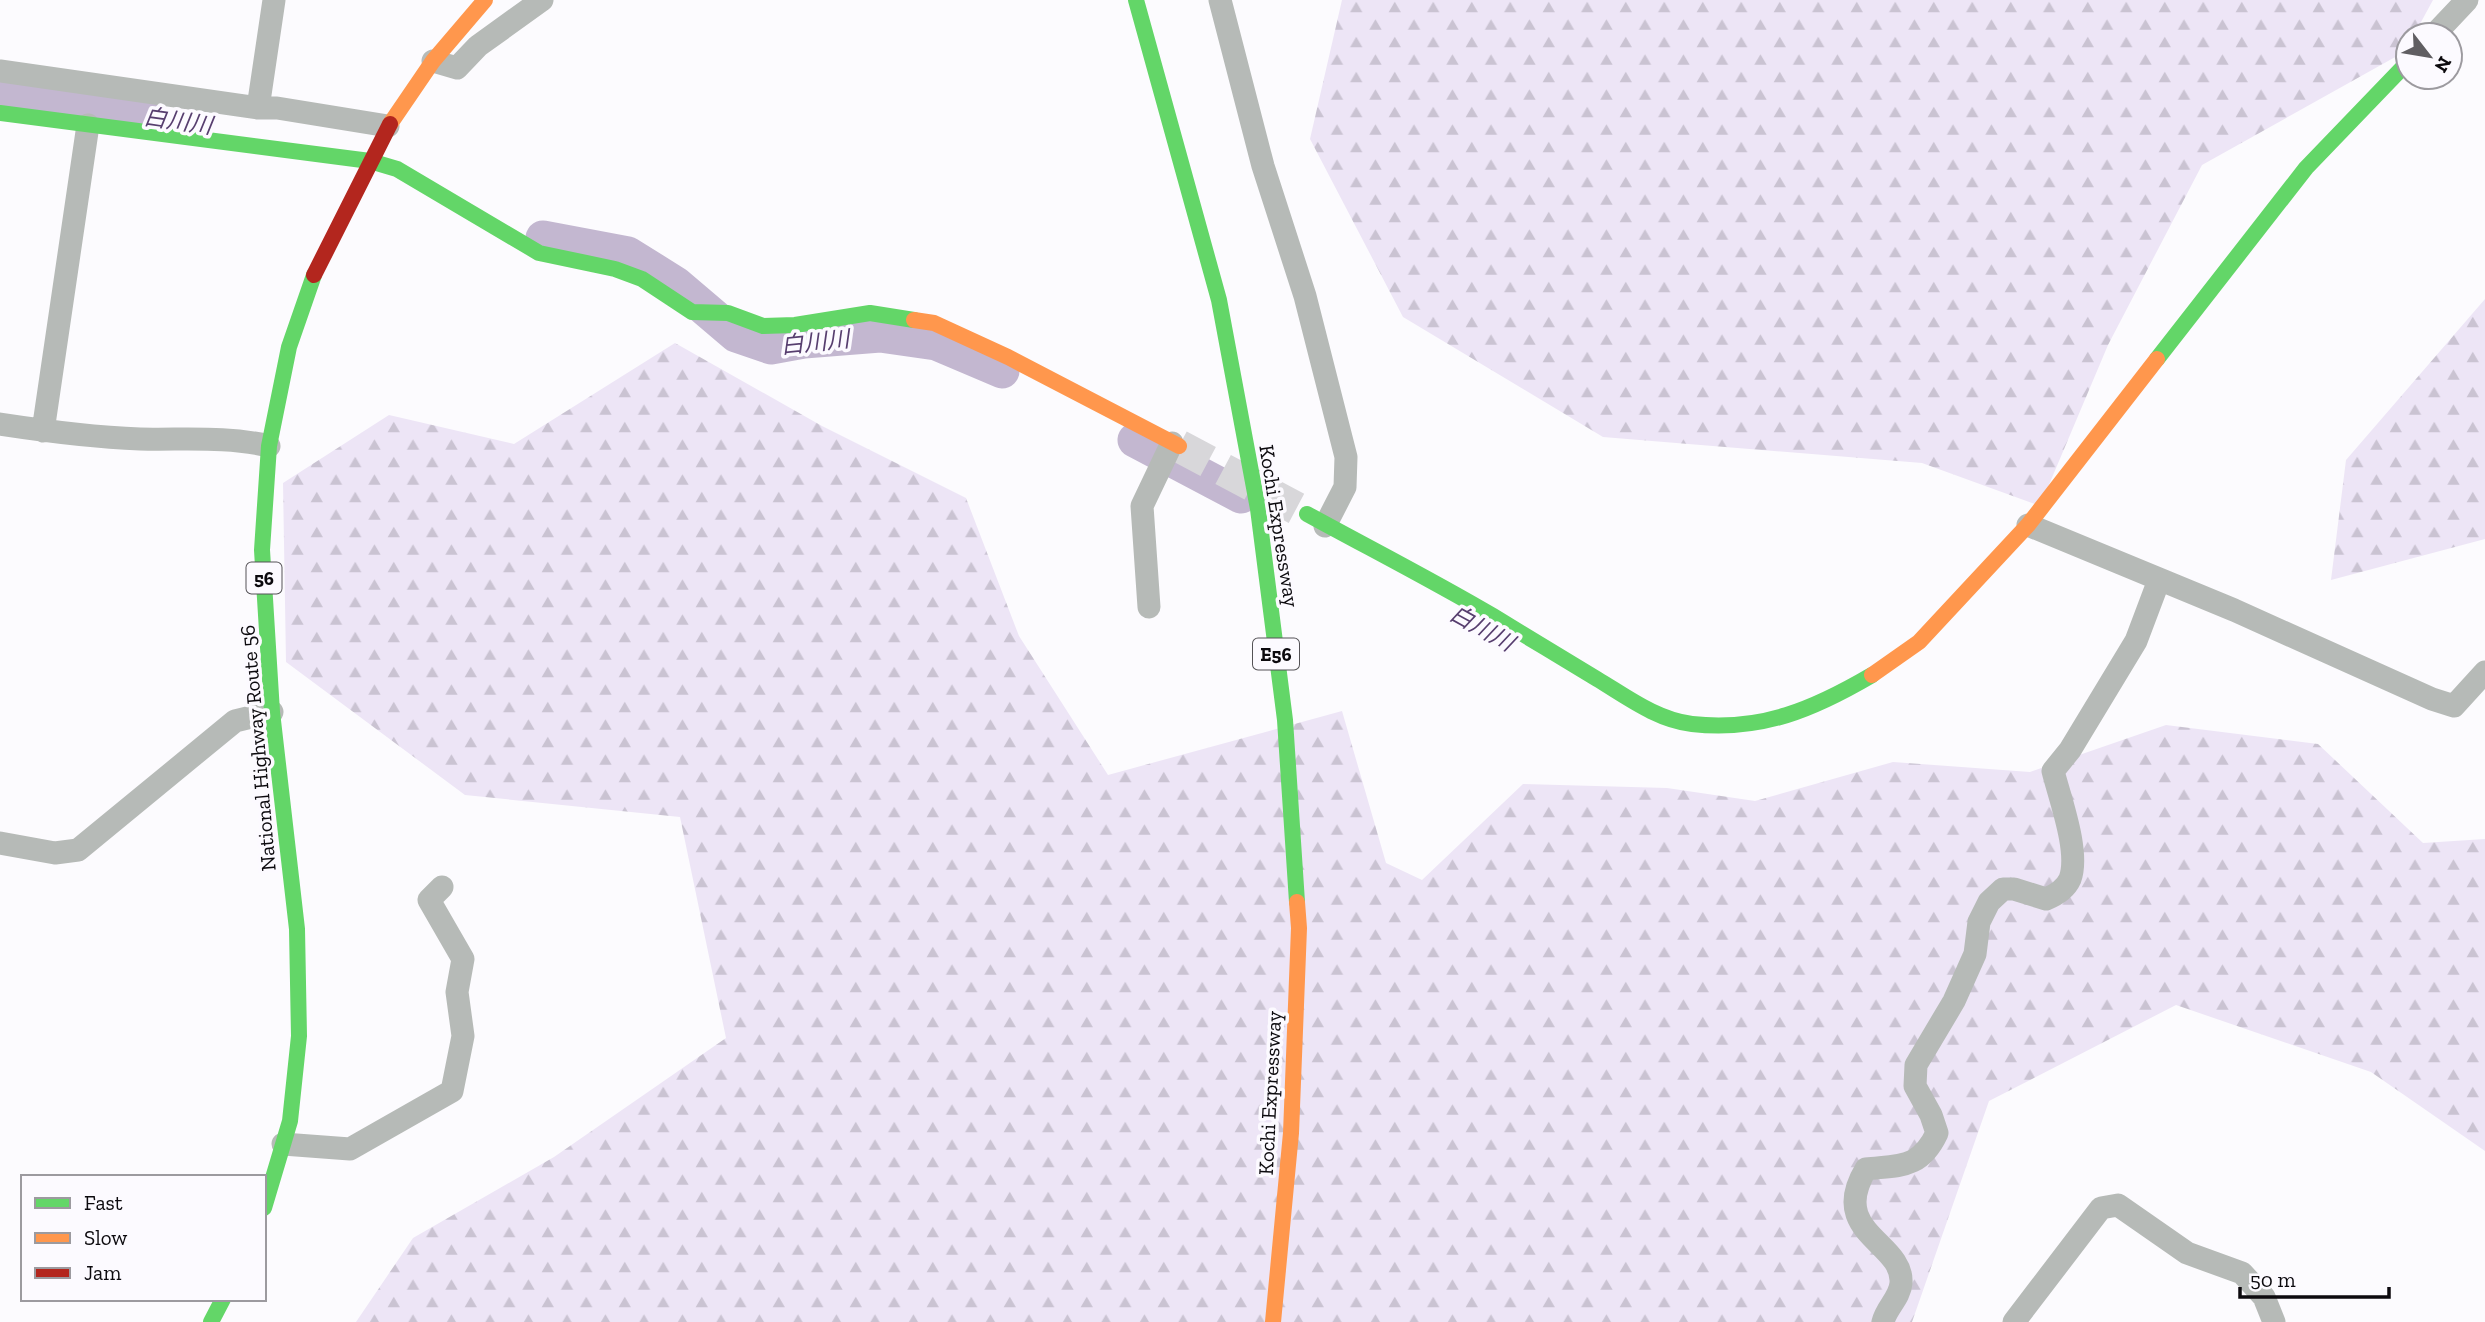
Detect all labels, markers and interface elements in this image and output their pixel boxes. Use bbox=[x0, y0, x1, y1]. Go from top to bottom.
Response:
north arrow bbox=[2394, 21, 2464, 91]
text: N bbox=[2430, 52, 2457, 77]
water label: 白川川 bbox=[142, 102, 217, 140]
water label: 白川川 bbox=[779, 324, 854, 360]
street label: Kochi Expressway bbox=[1254, 443, 1305, 609]
road number: 56 bbox=[246, 562, 282, 594]
water label: 白川川 bbox=[1445, 599, 1522, 658]
street label: National Highway Route 56 bbox=[234, 624, 281, 872]
road number: E56 bbox=[1253, 638, 1299, 670]
street label: Kochi Expressway bbox=[1253, 1010, 1286, 1176]
legend bbox=[21, 1175, 266, 1301]
text: Fast bbox=[84, 1190, 123, 1215]
text: Slow bbox=[84, 1225, 127, 1250]
scale bar bbox=[2240, 1256, 2389, 1300]
text: Jam bbox=[84, 1260, 121, 1285]
text: 50 m bbox=[2250, 1267, 2296, 1292]

